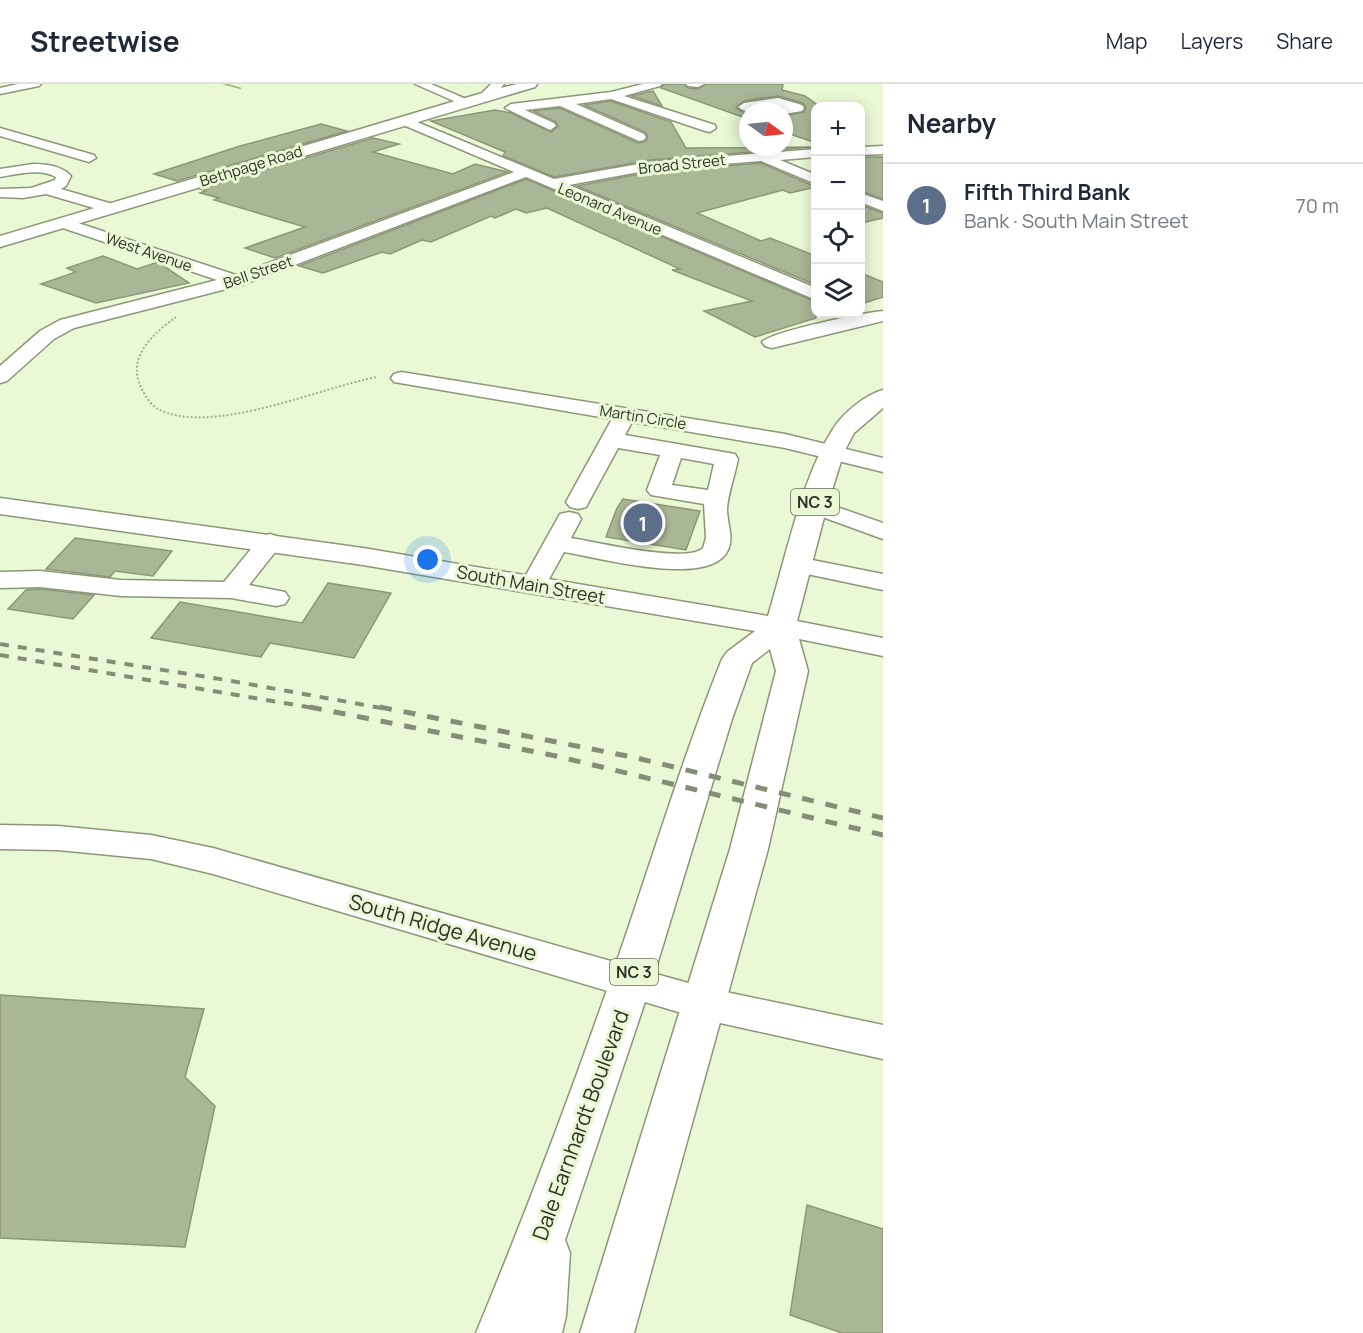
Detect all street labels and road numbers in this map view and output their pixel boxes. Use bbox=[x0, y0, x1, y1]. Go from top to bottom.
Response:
street label: Bethpage Road bbox=[197, 140, 305, 192]
street label: Broad Street bbox=[637, 149, 727, 179]
street label: Leonard Avenue bbox=[555, 178, 665, 240]
street label: West Avenue bbox=[103, 227, 195, 277]
street label: Bell Street bbox=[221, 250, 295, 294]
street label: Martin Circle bbox=[598, 400, 688, 434]
road number: NC 3 bbox=[791, 489, 839, 515]
street label: South Main Street bbox=[455, 559, 607, 609]
street label: South Ridge Avenue bbox=[346, 887, 540, 967]
road number: NC 3 bbox=[610, 959, 658, 985]
street label: Dale Earnhardt Boulevard bbox=[525, 1006, 635, 1244]

